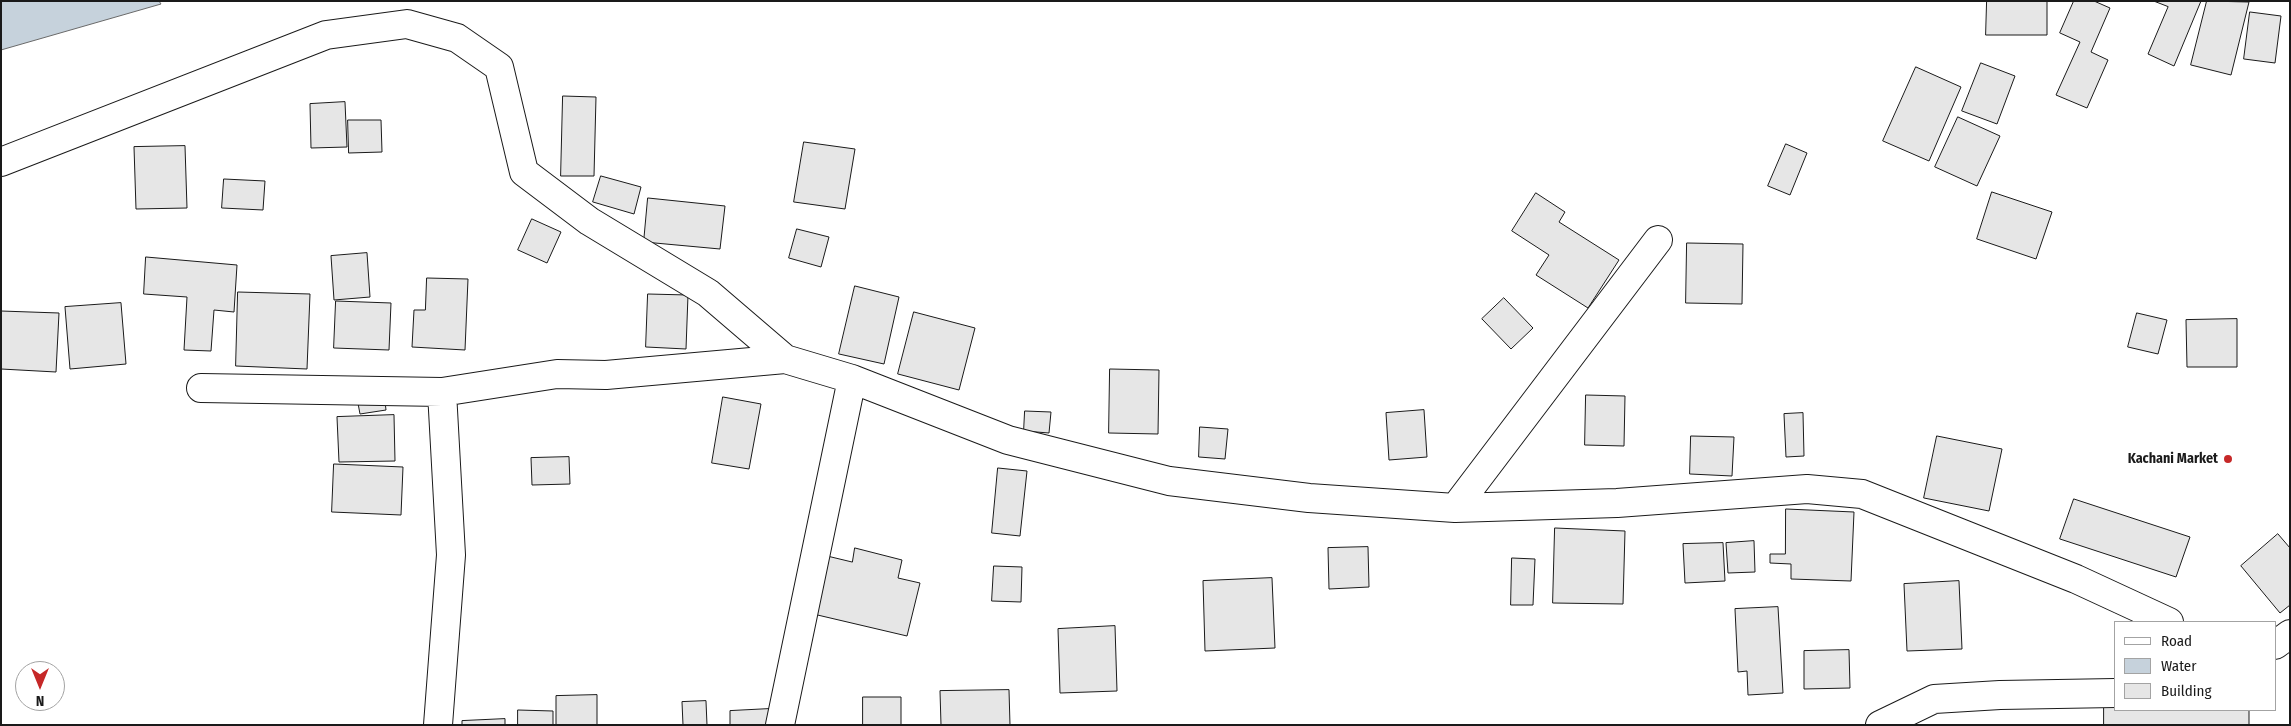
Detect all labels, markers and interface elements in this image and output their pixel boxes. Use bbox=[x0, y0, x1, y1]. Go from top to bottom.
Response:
place label: Kachani Market bbox=[2128, 451, 2218, 467]
marker: Kachani Market bbox=[2222, 453, 2234, 465]
legend bbox=[2114, 621, 2276, 711]
text: Road bbox=[2161, 632, 2192, 650]
text: Water bbox=[2161, 657, 2196, 675]
north arrow bbox=[15, 661, 65, 711]
text: Building bbox=[2161, 682, 2212, 700]
text: N bbox=[36, 692, 44, 709]

